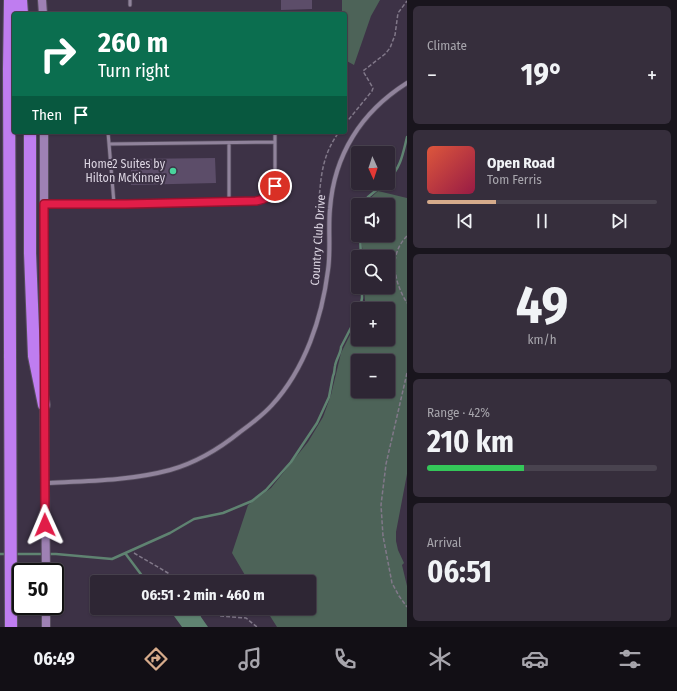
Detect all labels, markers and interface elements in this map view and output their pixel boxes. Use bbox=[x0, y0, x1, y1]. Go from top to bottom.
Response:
text: 260 m bbox=[98, 26, 168, 59]
icon: right bbox=[32, 28, 84, 80]
text: Climate bbox=[427, 38, 467, 53]
text: 19° bbox=[521, 57, 563, 93]
text: Turn right bbox=[98, 60, 170, 82]
text: − bbox=[427, 62, 437, 89]
text: + bbox=[647, 62, 657, 89]
icon: arrive bbox=[70, 104, 92, 126]
text: Then bbox=[32, 106, 62, 124]
north arrow bbox=[351, 146, 395, 190]
map controls bbox=[351, 146, 395, 398]
text: Open Road bbox=[487, 154, 555, 172]
place label: Home2 Suites by Hilton McKinney bbox=[84, 157, 166, 185]
marker: Home2 Suites by Hilton McKinney bbox=[168, 166, 178, 176]
pin bbox=[258, 169, 292, 203]
text: Tom Ferris bbox=[487, 172, 542, 187]
icon: arrive bbox=[264, 175, 286, 197]
street label: Country Club Drive bbox=[308, 194, 328, 286]
button: sound bbox=[351, 198, 395, 242]
icon: previous bbox=[454, 210, 476, 232]
icon: pause bbox=[531, 210, 553, 232]
icon: next bbox=[608, 210, 630, 232]
button: search bbox=[351, 250, 395, 294]
text: 49 bbox=[516, 274, 568, 337]
button: + bbox=[351, 302, 395, 346]
text: km/h bbox=[528, 332, 557, 347]
button: − bbox=[351, 354, 395, 398]
text: Range · 42% bbox=[427, 405, 490, 420]
text: 210 km bbox=[427, 424, 514, 460]
position arrow bbox=[24, 504, 66, 546]
text: Arrival bbox=[427, 535, 461, 550]
text: 06:51 bbox=[427, 554, 492, 590]
speed limit sign: 50 bbox=[12, 563, 64, 615]
text: 06:51 · 2 min · 460 m bbox=[141, 586, 265, 604]
icon: directions bbox=[142, 645, 170, 673]
icon: music bbox=[236, 645, 264, 673]
icon: phone bbox=[331, 645, 359, 673]
icon: climate bbox=[426, 645, 454, 673]
icon: car bbox=[521, 645, 549, 673]
icon: filters bbox=[616, 645, 644, 673]
text: 06:49 bbox=[33, 648, 75, 670]

